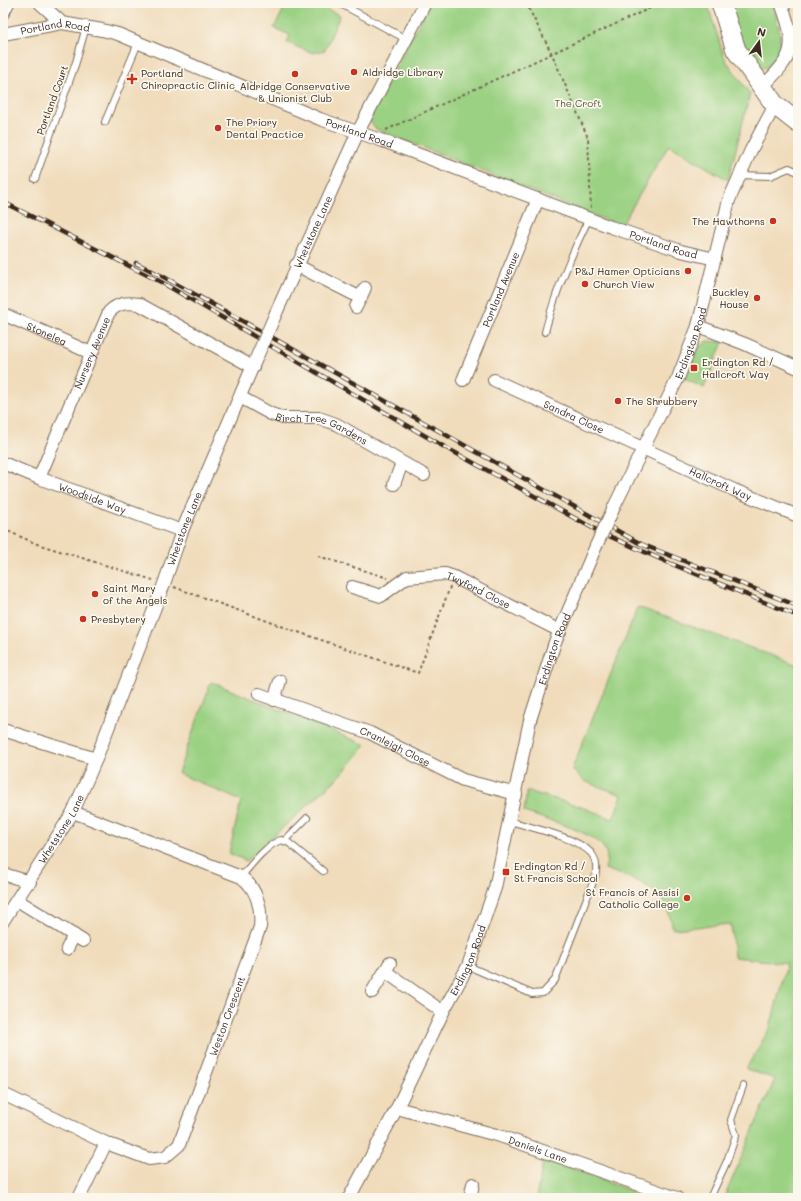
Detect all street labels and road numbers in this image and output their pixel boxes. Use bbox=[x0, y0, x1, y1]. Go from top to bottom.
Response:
street label: Portland Road bbox=[19, 16, 91, 38]
street label: Portland Court bbox=[33, 63, 71, 137]
street label: Portland Road bbox=[324, 115, 395, 151]
street label: Whetstone Lane bbox=[290, 193, 335, 271]
street label: Portland Road bbox=[628, 227, 699, 262]
street label: Portland Avenue bbox=[479, 250, 522, 329]
street label: Erdington Road bbox=[671, 306, 709, 381]
street label: Nursery Avenue bbox=[70, 314, 113, 391]
street label: Stonelea bbox=[25, 318, 69, 348]
street label: Sandra Close bbox=[542, 397, 606, 437]
street label: Birch Tree Gardens bbox=[274, 409, 370, 448]
street label: Hallcroft Way bbox=[687, 463, 754, 503]
street label: Woodside Way bbox=[57, 479, 128, 517]
street label: Whetstone Lane bbox=[164, 489, 205, 568]
street label: Twyford Close bbox=[445, 568, 513, 612]
street label: Erdington Road bbox=[535, 611, 574, 687]
street label: Cranleigh Close bbox=[358, 723, 433, 769]
street label: Whetstone Lane bbox=[35, 792, 87, 866]
street label: Erdington Road bbox=[446, 923, 489, 998]
street label: Weston Crescent bbox=[206, 974, 248, 1058]
street label: Daniels Lane bbox=[507, 1132, 569, 1166]

